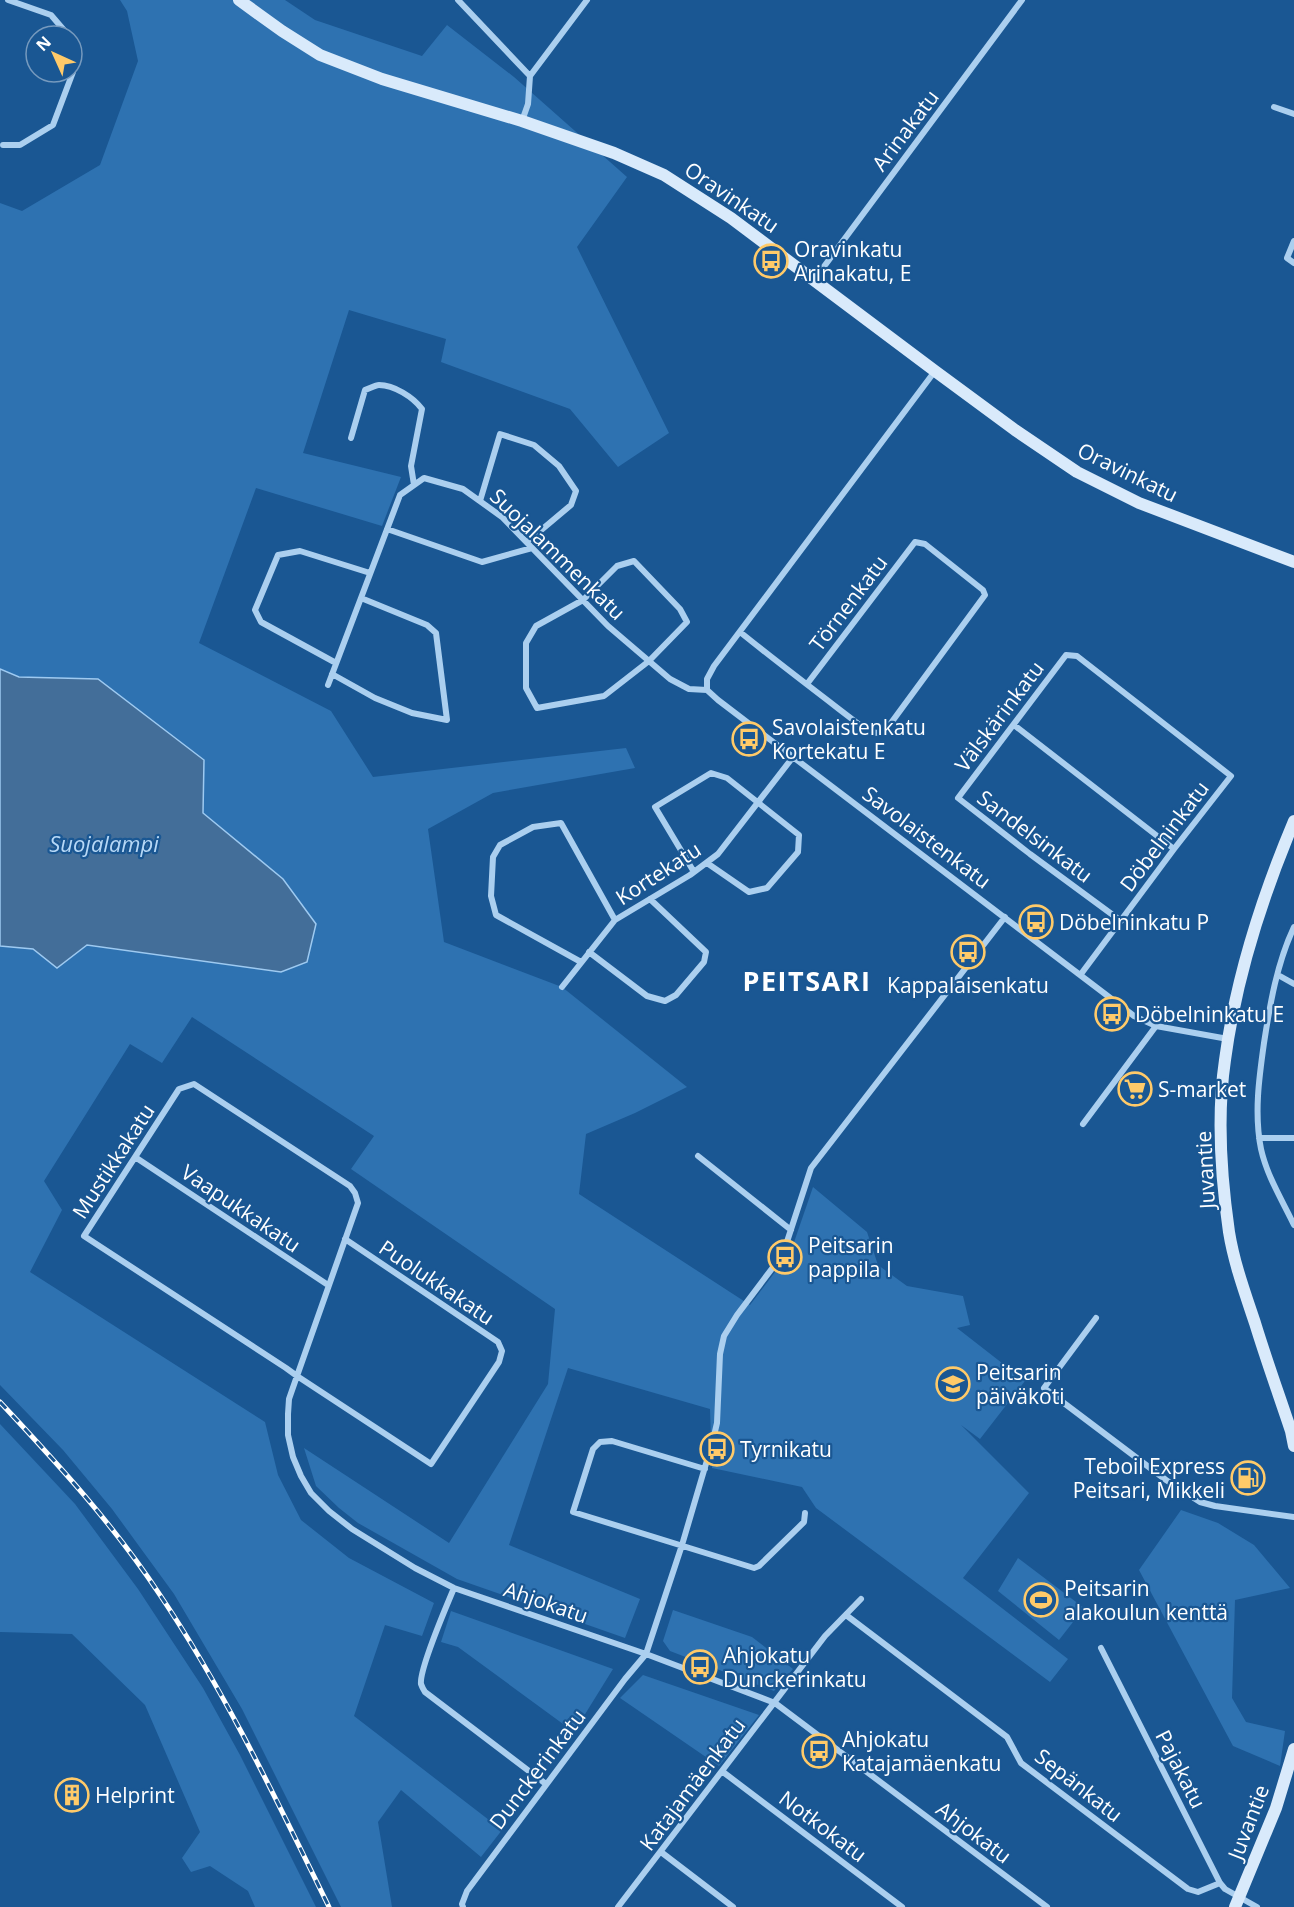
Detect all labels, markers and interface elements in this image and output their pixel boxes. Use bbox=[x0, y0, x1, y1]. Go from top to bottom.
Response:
north arrow bbox=[24, 24, 84, 84]
text: N bbox=[31, 31, 56, 56]
street label: Arinakatu bbox=[865, 84, 945, 176]
street label: Oravinkatu bbox=[679, 155, 785, 239]
place label: Oravinkatu Arinakatu, E bbox=[794, 235, 911, 287]
bus stop icon: Oravinkatu Arinakatu, E bbox=[753, 243, 789, 279]
street label: Oravinkatu bbox=[1073, 436, 1183, 508]
street label: Suojalammenkatu bbox=[484, 482, 632, 626]
street label: Törnenkatu bbox=[803, 549, 893, 657]
street label: Välskärinkatu bbox=[948, 655, 1050, 777]
place label: Savolaistenkatu Kortekatu E bbox=[772, 713, 926, 765]
bus stop icon: Savolaistenkatu Kortekatu E bbox=[731, 721, 767, 757]
street label: Döbelninkatu bbox=[1113, 775, 1215, 897]
street label: Savolaistenkatu bbox=[857, 780, 997, 894]
street label: Sandelsinkatu bbox=[972, 784, 1098, 888]
water label: Suojalampi bbox=[49, 828, 159, 858]
street label: Kortekatu bbox=[610, 835, 706, 911]
bus stop icon: Döbelninkatu P bbox=[1018, 904, 1054, 940]
place label: Döbelninkatu P bbox=[1059, 908, 1209, 936]
bus stop icon: Kappalaisenkatu bbox=[950, 934, 986, 970]
district label: PEITSARI bbox=[743, 962, 871, 999]
place label: Kappalaisenkatu bbox=[887, 971, 1049, 999]
bus stop icon: Döbelninkatu E bbox=[1094, 996, 1130, 1032]
place label: Döbelninkatu E bbox=[1135, 1000, 1284, 1028]
supermarket icon: S-market bbox=[1117, 1071, 1153, 1107]
place label: S-market bbox=[1158, 1075, 1246, 1103]
street label: Mustikkakatu bbox=[65, 1098, 161, 1224]
street label: Juvantie bbox=[1189, 1130, 1221, 1212]
street label: Vaapukkakatu bbox=[176, 1158, 306, 1258]
place label: Peitsarin pappila I bbox=[808, 1231, 894, 1283]
street label: Puolukkakatu bbox=[374, 1233, 500, 1331]
bus stop icon: Peitsarin pappila I bbox=[767, 1239, 803, 1275]
place label: Peitsarin päiväkoti bbox=[976, 1358, 1064, 1410]
school or university icon: Peitsarin päiväkoti bbox=[935, 1366, 971, 1402]
bus stop icon: Tyrnikatu bbox=[699, 1431, 735, 1467]
place label: Tyrnikatu bbox=[740, 1435, 832, 1463]
place label: Teboil Express Peitsari, Mikkeli bbox=[1073, 1452, 1225, 1504]
fuel station icon: Teboil Express Peitsari, Mikkeli bbox=[1230, 1460, 1266, 1496]
place label: Peitsarin alakoulun kenttä bbox=[1064, 1574, 1228, 1626]
street label: Ahjokatu bbox=[500, 1575, 592, 1629]
sports icon: Peitsarin alakoulun kenttä bbox=[1023, 1582, 1059, 1618]
place label: Ahjokatu Dunckerinkatu bbox=[723, 1641, 867, 1693]
bus stop icon: Ahjokatu Dunckerinkatu bbox=[682, 1649, 718, 1685]
street label: Dunckerinkatu bbox=[483, 1703, 591, 1835]
street label: Katajamäenkatu bbox=[633, 1712, 751, 1856]
place label: Ahjokatu Katajamäenkatu bbox=[842, 1725, 1002, 1777]
street label: Pajakatu bbox=[1149, 1725, 1213, 1813]
bus stop icon: Ahjokatu Katajamäenkatu bbox=[801, 1733, 837, 1769]
street label: Sepänkatu bbox=[1029, 1742, 1129, 1828]
building icon: Helprint bbox=[54, 1777, 90, 1813]
place label: Helprint bbox=[95, 1781, 175, 1809]
street label: Juvantie bbox=[1220, 1781, 1275, 1865]
street label: Notkokatu bbox=[774, 1784, 872, 1868]
street label: Ahjokatu bbox=[931, 1795, 1017, 1869]

